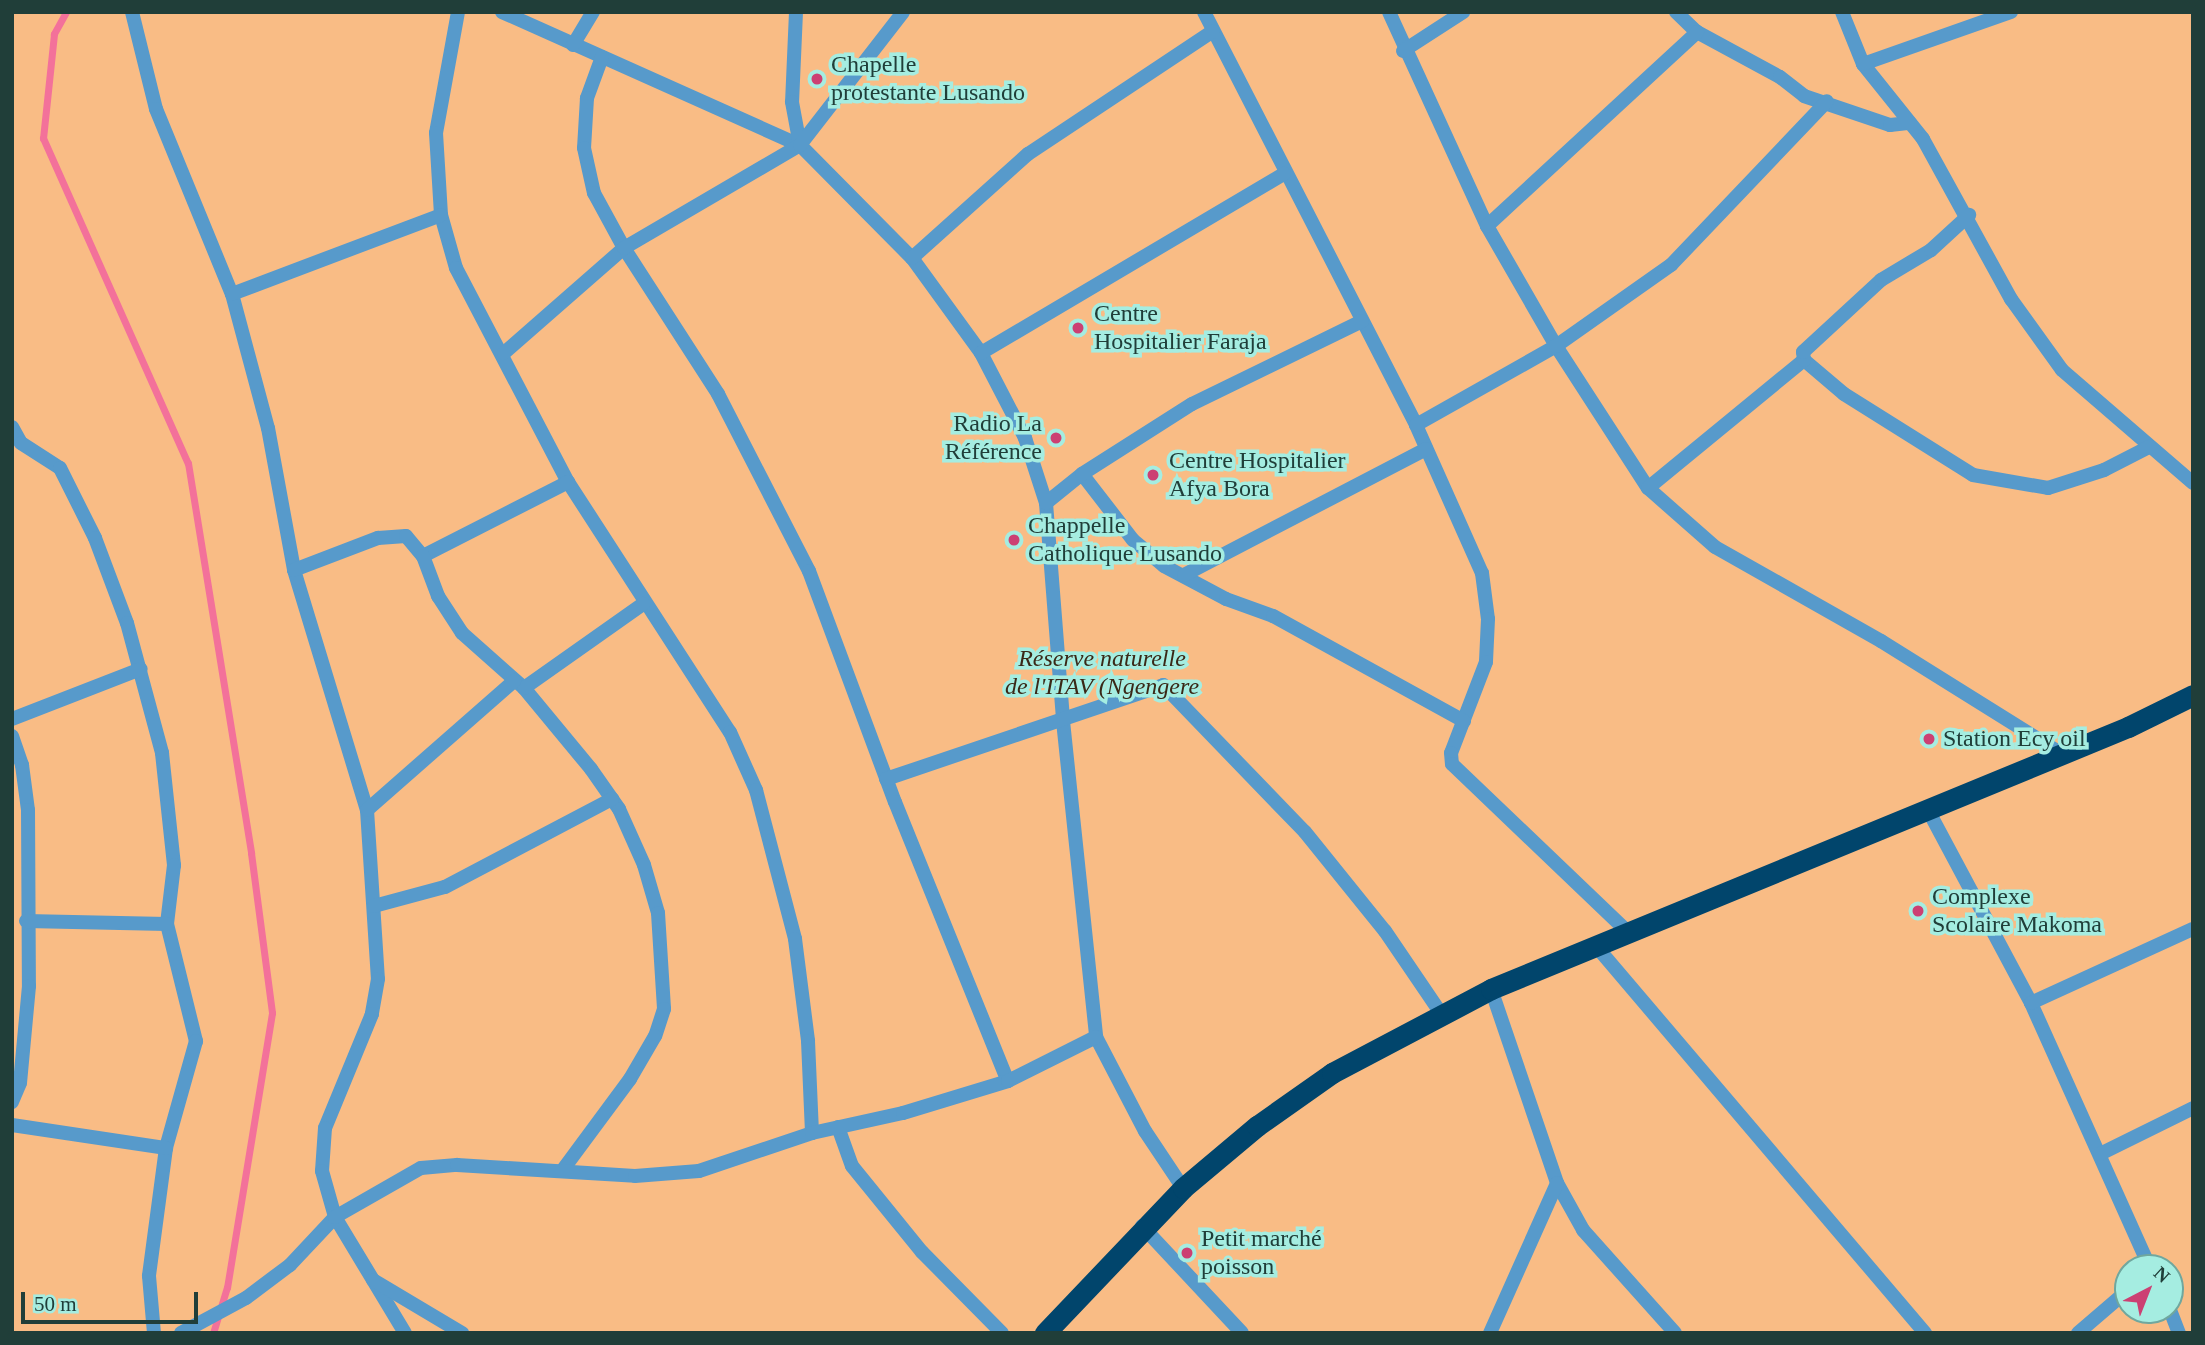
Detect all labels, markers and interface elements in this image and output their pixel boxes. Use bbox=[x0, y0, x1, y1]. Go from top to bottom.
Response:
place label: Chapelle protestante Lusando bbox=[831, 51, 1025, 107]
marker: Chapelle protestante Lusando bbox=[809, 71, 825, 87]
place label: Centre Hospitalier Faraja bbox=[1094, 300, 1267, 356]
marker: Centre Hospitalier Faraja bbox=[1068, 318, 1088, 338]
place label: Radio La Référence bbox=[945, 410, 1042, 466]
marker: Radio La Référence bbox=[1048, 430, 1064, 446]
place label: Centre Hospitalier Afya Bora bbox=[1169, 447, 1346, 503]
marker: Centre Hospitalier Afya Bora bbox=[1143, 465, 1163, 485]
place label: Chappelle Catholique Lusando bbox=[1028, 512, 1222, 568]
marker: Chappelle Catholique Lusando bbox=[1006, 532, 1022, 548]
park label: Réserve naturelle de l'ITAV (Ngengere bbox=[1005, 645, 1199, 701]
place label: Station Ecy oil bbox=[1943, 725, 2086, 753]
marker: Station Ecy oil bbox=[1921, 731, 1937, 747]
place label: Complexe Scolaire Makoma bbox=[1932, 883, 2102, 939]
marker: Complexe Scolaire Makoma bbox=[1910, 903, 1926, 919]
place label: Petit marché poisson bbox=[1201, 1225, 1322, 1281]
marker: Petit marché poisson bbox=[1179, 1245, 1195, 1261]
north arrow bbox=[2114, 1254, 2184, 1324]
text: N bbox=[2150, 1262, 2174, 1287]
scale bar bbox=[24, 1278, 201, 1322]
text: 50 m bbox=[34, 1292, 77, 1316]

